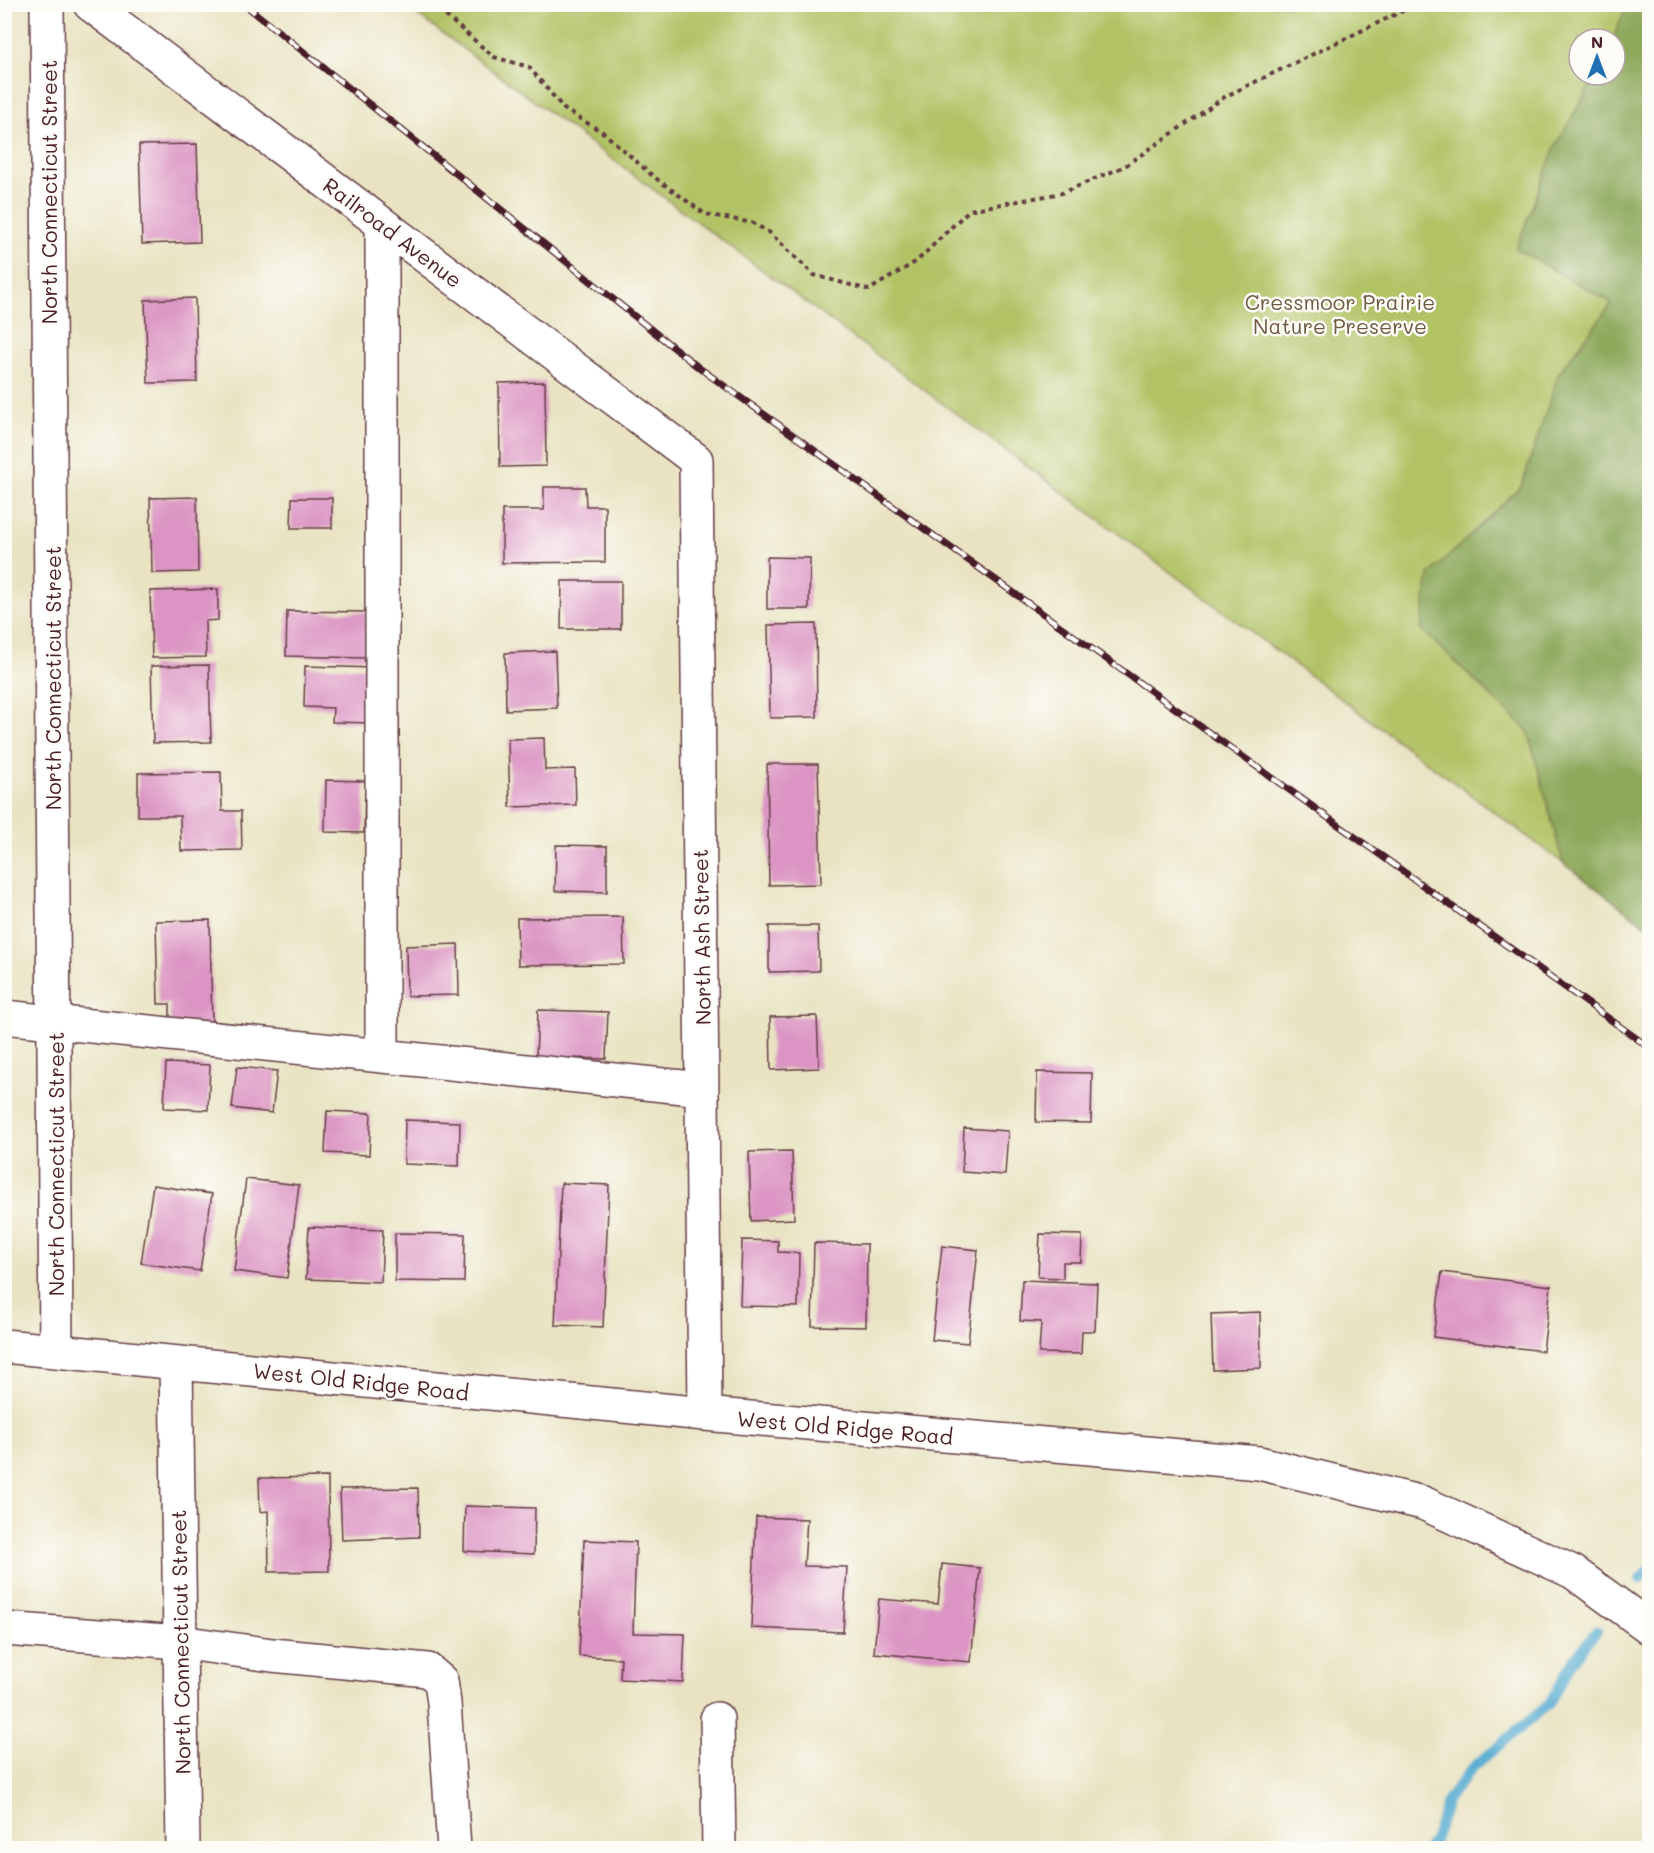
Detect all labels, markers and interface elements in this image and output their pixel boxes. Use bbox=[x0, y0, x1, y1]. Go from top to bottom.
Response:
north arrow bbox=[1567, 27, 1627, 87]
text: N bbox=[1591, 31, 1603, 52]
street label: North Connecticut Street bbox=[35, 60, 62, 324]
street label: Railroad Avenue bbox=[318, 171, 468, 293]
park label: Cressmoor Prairie Nature Preserve bbox=[1245, 288, 1435, 339]
street label: North Connecticut Street bbox=[39, 546, 66, 810]
street label: North Ash Street bbox=[686, 849, 716, 1025]
street label: North Connecticut Street bbox=[42, 1032, 69, 1296]
street label: West Old Ridge Road bbox=[252, 1356, 470, 1406]
street label: West Old Ridge Road bbox=[736, 1404, 954, 1450]
street label: North Connecticut Street bbox=[164, 1509, 196, 1775]

